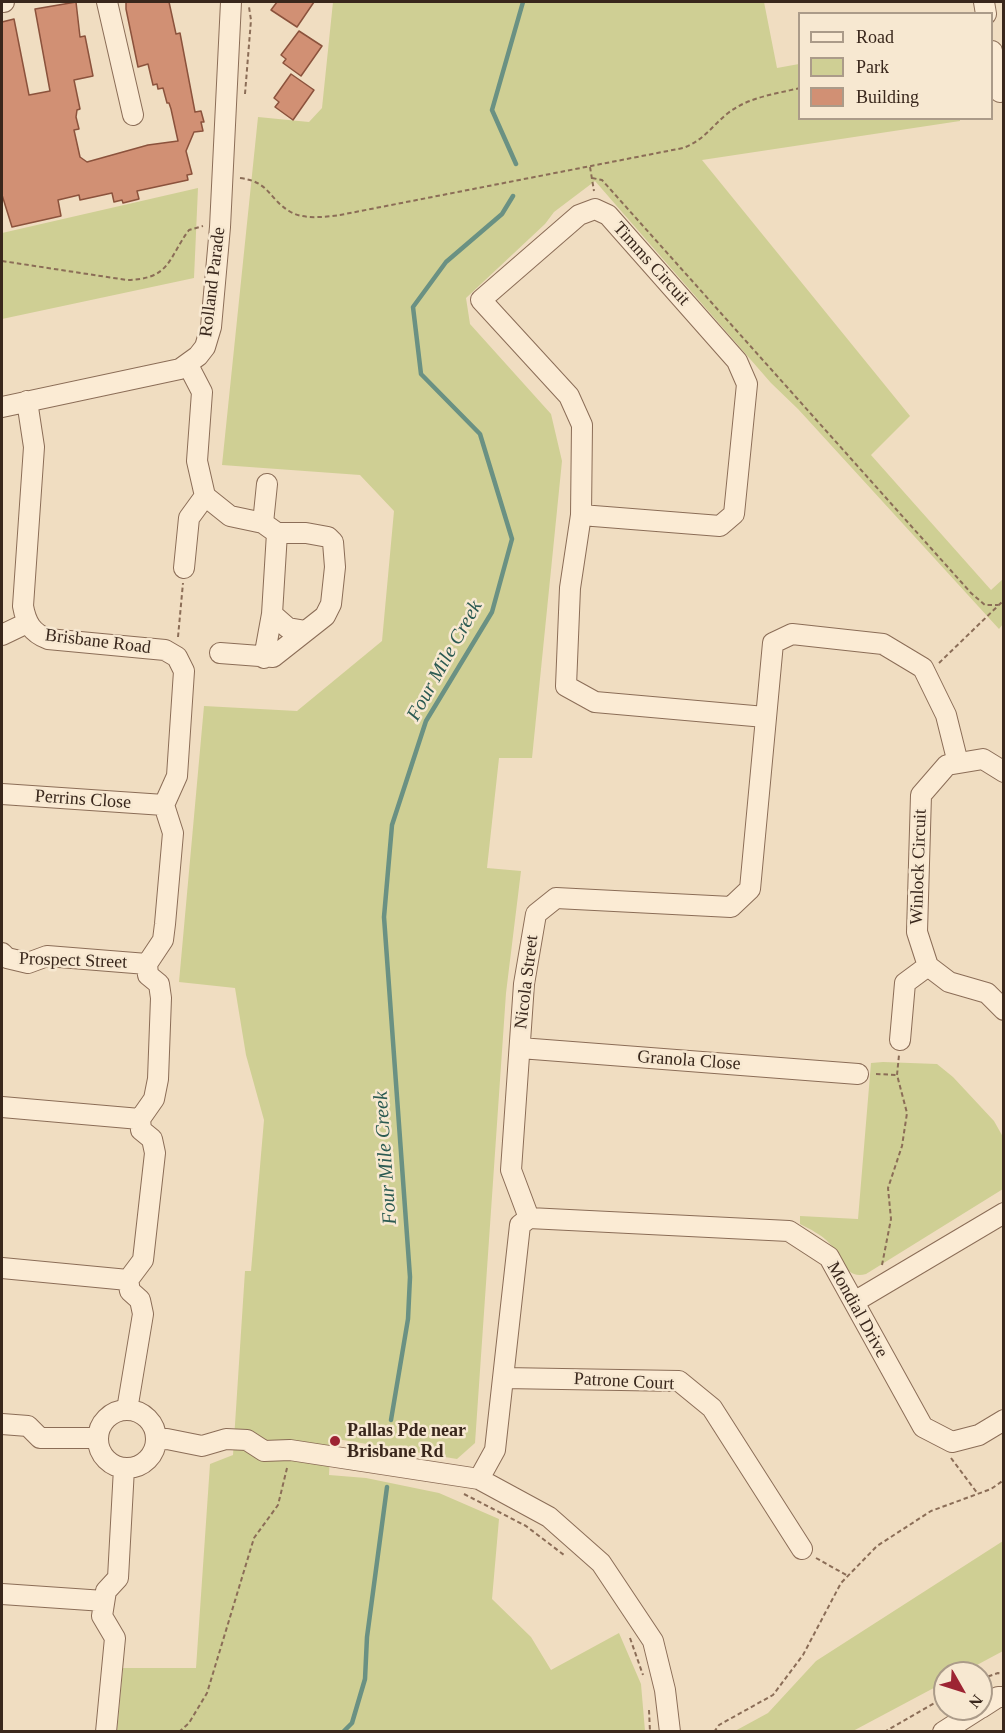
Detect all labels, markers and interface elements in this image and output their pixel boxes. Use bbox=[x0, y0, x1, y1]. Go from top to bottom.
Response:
legend bbox=[798, 12, 993, 120]
text: Road bbox=[856, 27, 894, 47]
text: Park bbox=[856, 57, 889, 77]
text: Building bbox=[856, 87, 919, 107]
street label: Timms Circuit bbox=[608, 218, 694, 310]
street label: Rolland Parade bbox=[196, 226, 230, 338]
water label: Four Mile Creek bbox=[402, 597, 488, 725]
street label: Brisbane Road bbox=[44, 625, 152, 659]
street label: Perrins Close bbox=[34, 786, 132, 814]
street label: Winlock Circuit bbox=[906, 809, 932, 925]
street label: Nicola Street bbox=[511, 934, 543, 1030]
street label: Prospect Street bbox=[18, 948, 128, 974]
street label: Granola Close bbox=[637, 1047, 741, 1075]
water label: Four Mile Creek bbox=[369, 1090, 403, 1226]
street label: Mondial Drive bbox=[822, 1258, 892, 1362]
street label: Patrone Court bbox=[573, 1369, 675, 1395]
place label: Pallas Pde near Brisbane Rd bbox=[347, 1420, 466, 1462]
marker: Pallas Pde near Brisbane Rd bbox=[328, 1434, 342, 1448]
north arrow bbox=[933, 1661, 993, 1721]
text: N bbox=[966, 1692, 986, 1711]

